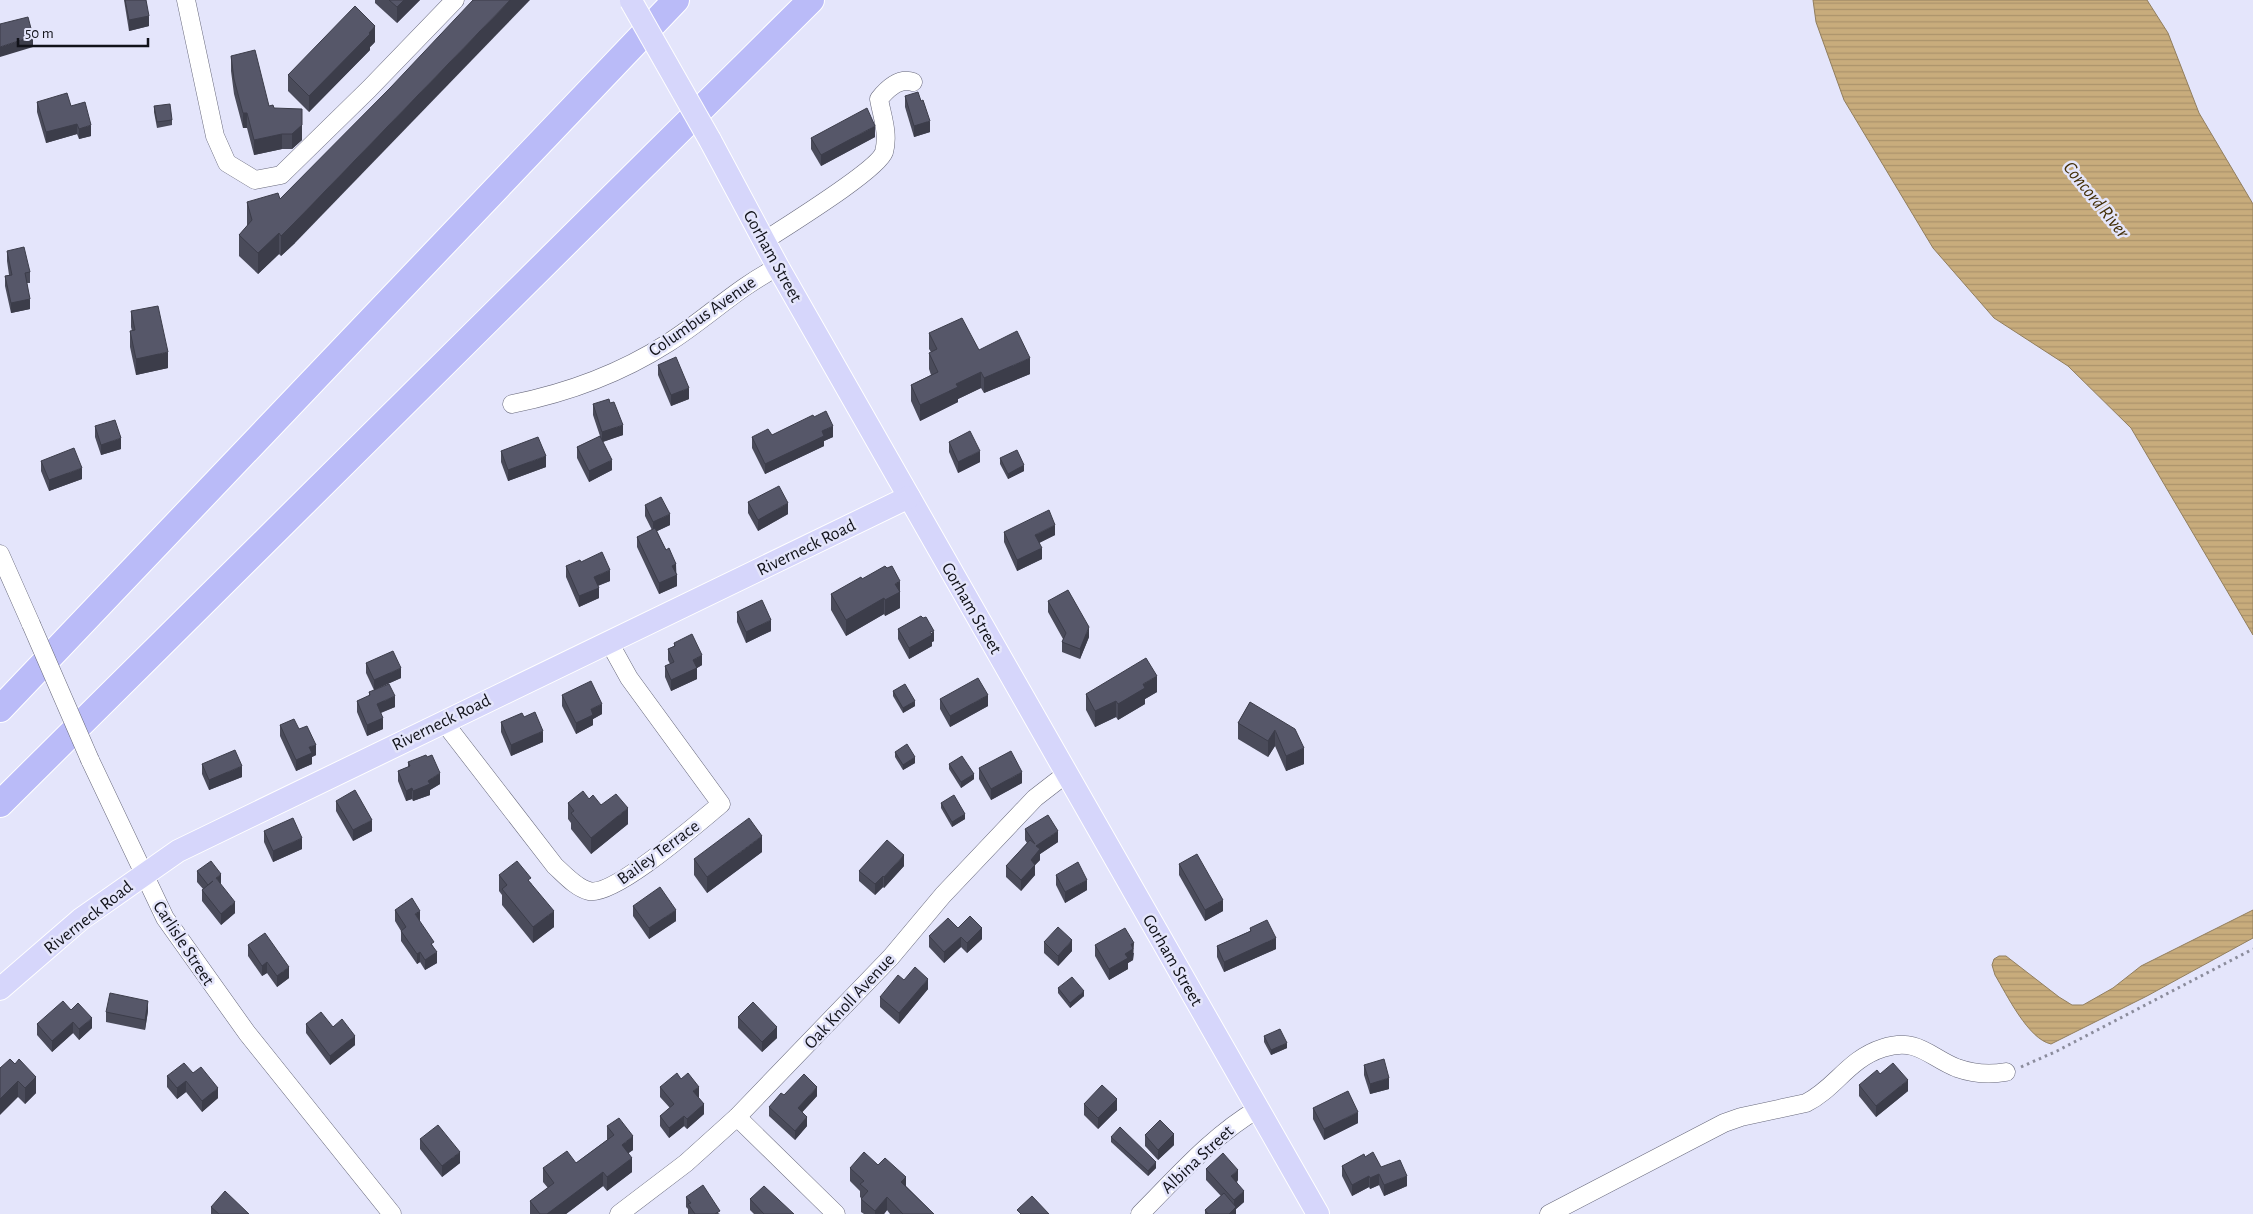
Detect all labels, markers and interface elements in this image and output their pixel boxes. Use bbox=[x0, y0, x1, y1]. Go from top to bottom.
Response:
scale bar bbox=[18, 15, 148, 47]
text: 50 m bbox=[25, 26, 54, 41]
water label: Concord River bbox=[2059, 158, 2133, 242]
street label: Gorham Street bbox=[739, 207, 805, 306]
street label: Columbus Avenue bbox=[646, 273, 759, 360]
street label: Riverneck Road bbox=[754, 516, 859, 580]
street label: Gorham Street bbox=[938, 560, 1005, 657]
street label: Riverneck Road bbox=[389, 691, 494, 755]
street label: Bailey Terrace bbox=[614, 817, 703, 888]
street label: Riverneck Road bbox=[41, 878, 136, 958]
street label: Carlisle Street bbox=[149, 898, 217, 989]
street label: Gorham Street bbox=[1139, 912, 1206, 1009]
street label: Oak Knoll Avenue bbox=[801, 951, 898, 1053]
street label: Albina Street bbox=[1158, 1122, 1237, 1197]

